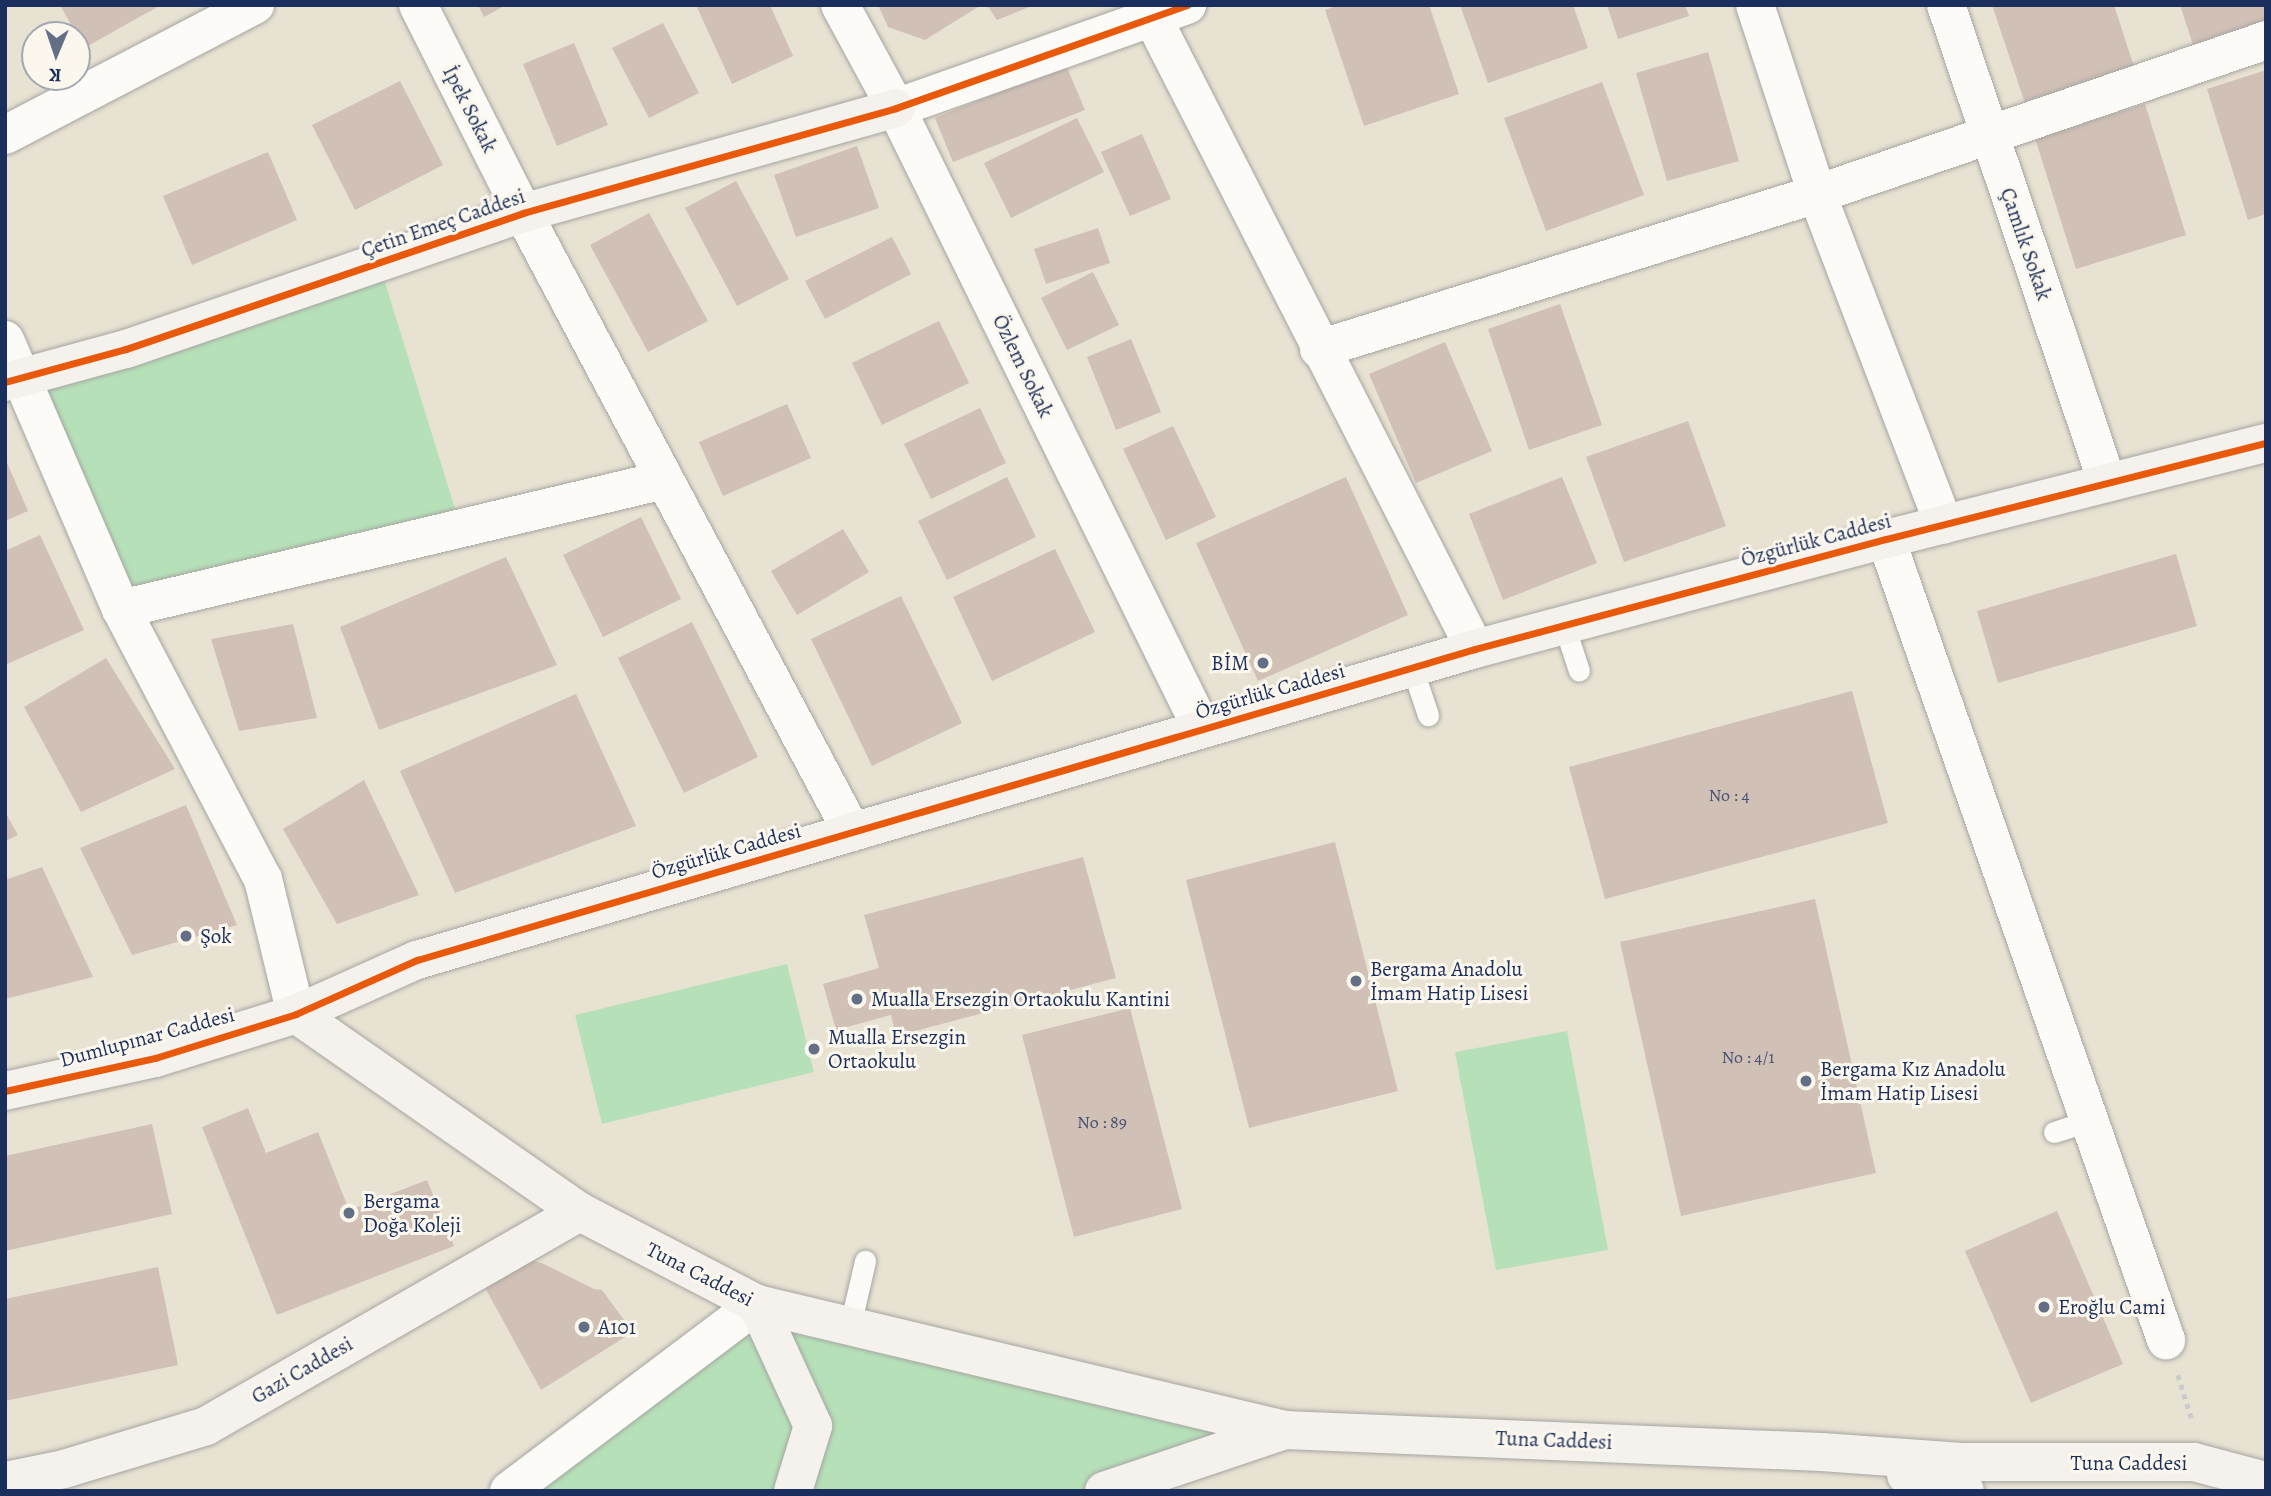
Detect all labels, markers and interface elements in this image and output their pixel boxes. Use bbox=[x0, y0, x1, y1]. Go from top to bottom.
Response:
north arrow bbox=[21, 21, 91, 91]
street label: İpek Sokak bbox=[437, 61, 503, 157]
text: K bbox=[49, 62, 62, 88]
street label: Çetin Emeç Caddesi bbox=[358, 183, 528, 263]
street label: Çamlık Sokak bbox=[1995, 184, 2057, 304]
street label: Özlem Sokak bbox=[987, 310, 1059, 422]
street label: Özgürlük Caddesi bbox=[1738, 508, 1894, 572]
place label: BİM bbox=[1211, 650, 1249, 676]
marker: BİM bbox=[1255, 655, 1271, 671]
street label: Özgürlük Caddesi bbox=[1192, 658, 1348, 724]
house number: No : 4 bbox=[1708, 784, 1750, 806]
street label: Özgürlük Caddesi bbox=[648, 818, 804, 884]
place label: Şok bbox=[200, 923, 232, 949]
marker: Şok bbox=[178, 928, 194, 944]
place label: Bergama Anadolu İmam Hatip Lisesi bbox=[1370, 956, 1528, 1006]
marker: Bergama Anadolu İmam Hatip Lisesi bbox=[1348, 973, 1364, 989]
place label: Mualla Ersezgin Ortaokulu Kantini bbox=[871, 986, 1170, 1012]
marker: Mualla Ersezgin Ortaokulu Kantini bbox=[849, 991, 865, 1007]
street label: Dumlupınar Caddesi bbox=[57, 1002, 237, 1072]
place label: Mualla Ersezgin Ortaokulu bbox=[828, 1024, 966, 1074]
marker: Mualla Ersezgin Ortaokulu bbox=[806, 1041, 822, 1057]
house number: No : 4/1 bbox=[1721, 1046, 1775, 1068]
place label: Bergama Kız Anadolu İmam Hatip Lisesi bbox=[1820, 1056, 2006, 1106]
marker: Bergama Kız Anadolu İmam Hatip Lisesi bbox=[1798, 1073, 1814, 1089]
house number: No : 89 bbox=[1077, 1111, 1127, 1133]
place label: Bergama Doğa Koleji bbox=[363, 1188, 461, 1238]
marker: Bergama Doğa Koleji bbox=[341, 1205, 357, 1221]
street label: Tuna Caddesi bbox=[642, 1236, 758, 1312]
place label: Eroğlu Cami bbox=[2058, 1294, 2166, 1320]
marker: Eroğlu Cami bbox=[2036, 1299, 2052, 1315]
place label: A101 bbox=[598, 1314, 636, 1340]
marker: A101 bbox=[576, 1319, 592, 1335]
street label: Gazi Caddesi bbox=[247, 1331, 357, 1409]
street label: Tuna Caddesi bbox=[1495, 1425, 1613, 1455]
street label: Tuna Caddesi bbox=[2071, 1450, 2187, 1476]

